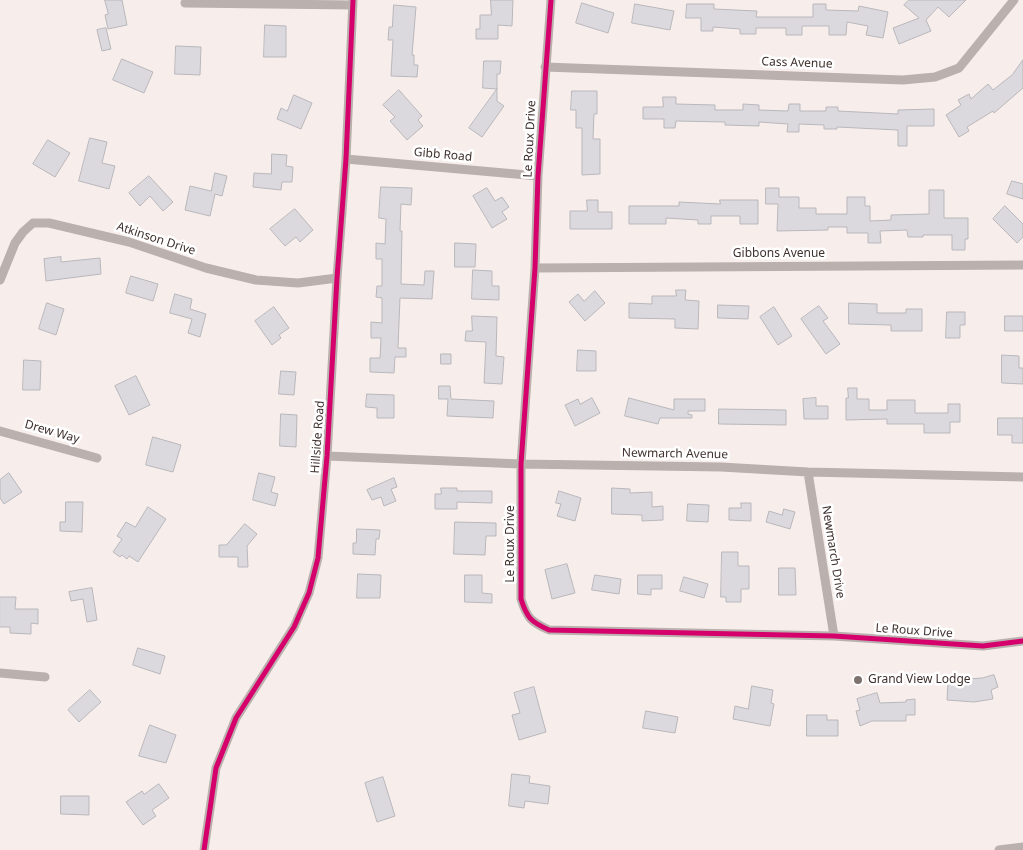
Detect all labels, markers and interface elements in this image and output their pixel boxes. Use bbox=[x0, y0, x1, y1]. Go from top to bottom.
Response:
street label: Cass Avenue bbox=[761, 55, 833, 71]
street label: Le Roux Drive bbox=[521, 100, 539, 178]
street label: Gibb Road bbox=[413, 145, 473, 165]
street label: Atkinson Drive bbox=[115, 219, 197, 259]
street label: Gibbons Avenue bbox=[733, 247, 825, 261]
street label: Hillside Road bbox=[308, 400, 328, 474]
street label: Drew Way bbox=[23, 417, 81, 447]
street label: Newmarch Avenue bbox=[622, 446, 728, 462]
street label: Le Roux Drive bbox=[504, 505, 518, 583]
street label: Newmarch Drive bbox=[819, 505, 847, 599]
street label: Le Roux Drive bbox=[875, 621, 953, 641]
place label: Grand View Lodge bbox=[868, 673, 971, 687]
marker: Grand View Lodge bbox=[852, 674, 864, 686]

